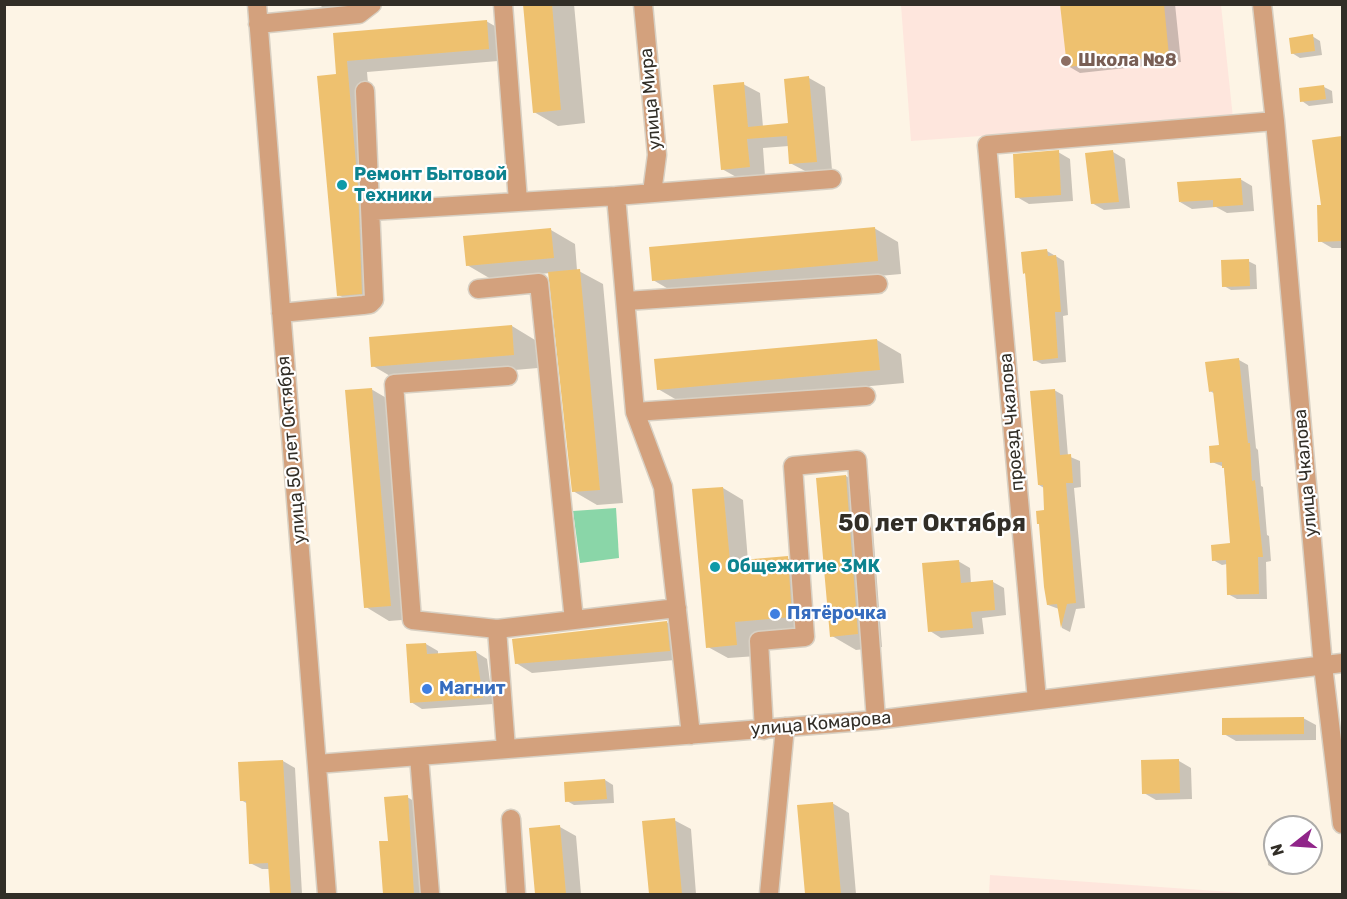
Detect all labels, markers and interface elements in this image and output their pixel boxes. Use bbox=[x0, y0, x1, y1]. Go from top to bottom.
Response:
street label: улица Мира bbox=[636, 47, 666, 151]
place label: Школа №8 bbox=[1078, 50, 1177, 72]
marker: Школа №8 bbox=[1059, 54, 1073, 68]
place label: Ремонт Бытовой Техники bbox=[354, 164, 507, 207]
marker: Ремонт Бытовой Техники bbox=[335, 178, 349, 192]
street label: проезд Чкалова bbox=[995, 352, 1029, 492]
street label: улица 50 лет Октября bbox=[273, 355, 311, 545]
street label: улица Чкалова bbox=[1290, 408, 1322, 538]
district label: 50 лет Октября bbox=[838, 510, 1026, 538]
place label: Общежитие 3МК bbox=[727, 556, 880, 578]
marker: Общежитие 3МК bbox=[708, 560, 722, 574]
place label: Пятёрочка bbox=[787, 603, 887, 625]
marker: Пятёрочка bbox=[768, 607, 782, 621]
place label: Магнит bbox=[439, 678, 506, 700]
marker: Магнит bbox=[420, 682, 434, 696]
street label: улица Комарова bbox=[750, 707, 892, 741]
north arrow bbox=[1263, 815, 1323, 875]
text: N bbox=[1266, 842, 1288, 858]

